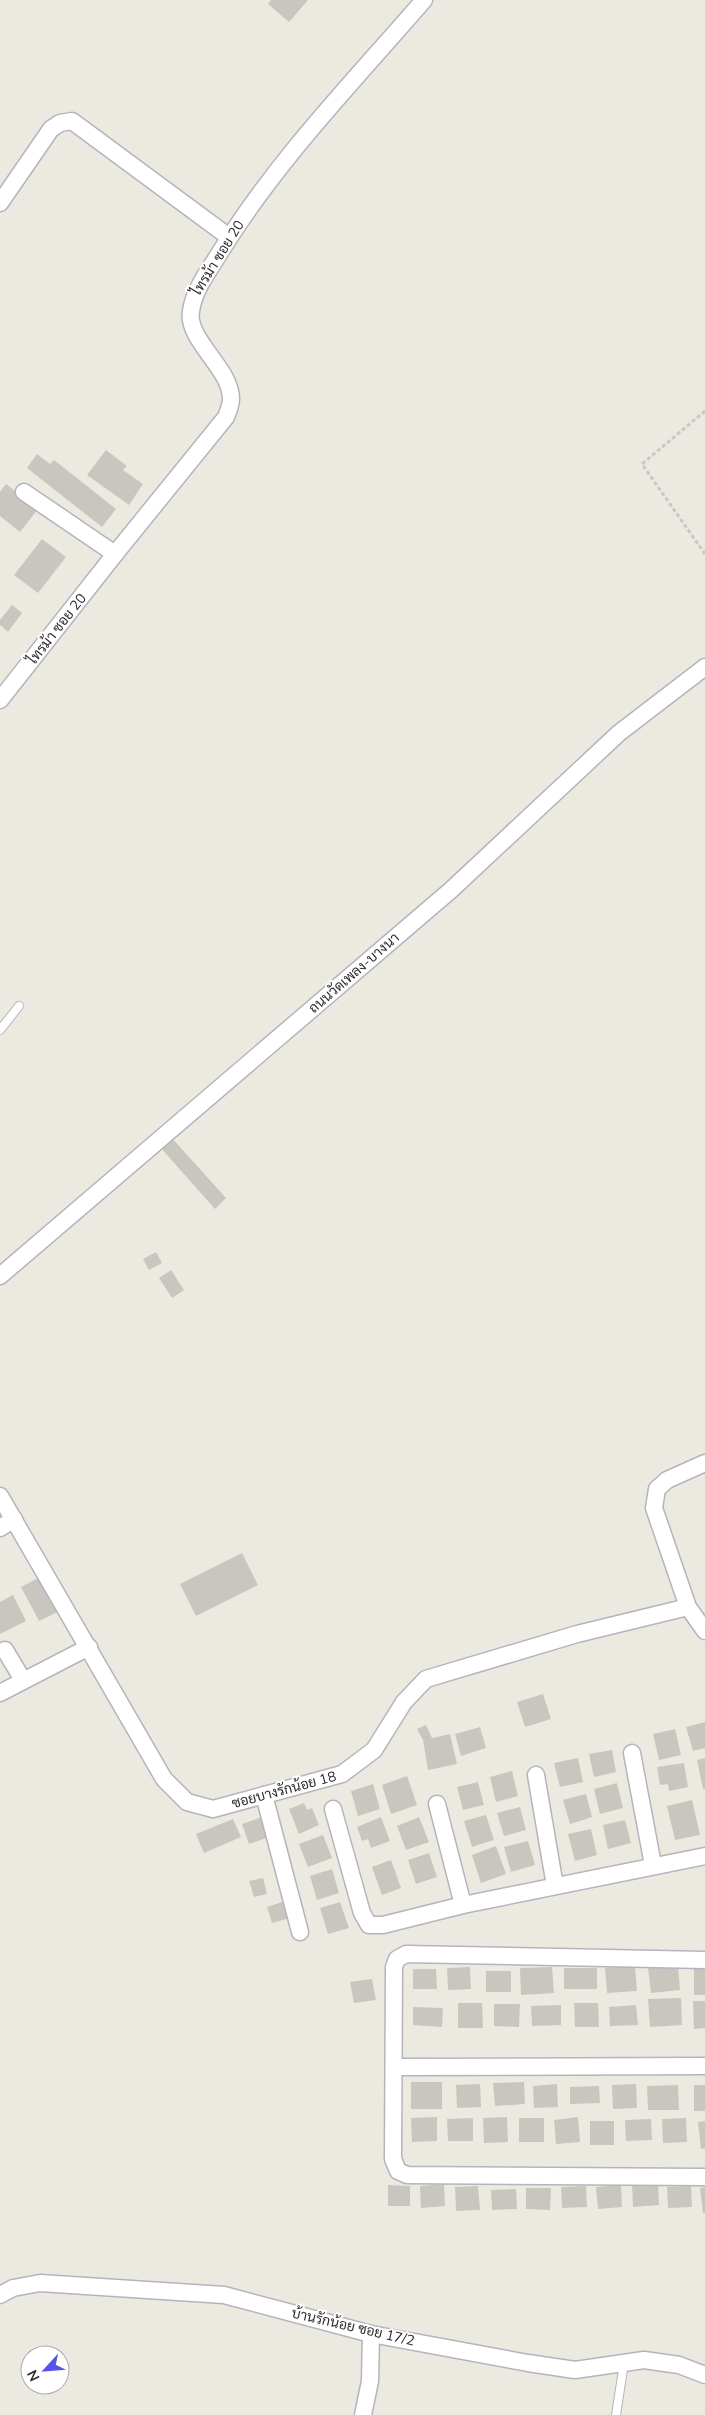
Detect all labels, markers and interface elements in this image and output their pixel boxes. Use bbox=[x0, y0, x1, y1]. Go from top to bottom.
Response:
street label: ไทรม้า ซอย 20 bbox=[187, 217, 249, 300]
street label: ไทรม้า ซอย 20 bbox=[23, 589, 91, 669]
street label: ถนนวัดเพลง-บางนา bbox=[305, 928, 403, 1018]
street label: ซอยบางรักน้อย 18 bbox=[230, 1767, 338, 1813]
street label: บ้านรักน้อย ซอย 17/2 bbox=[290, 2304, 416, 2350]
north arrow bbox=[20, 2345, 70, 2395]
text: N bbox=[23, 2367, 45, 2384]

